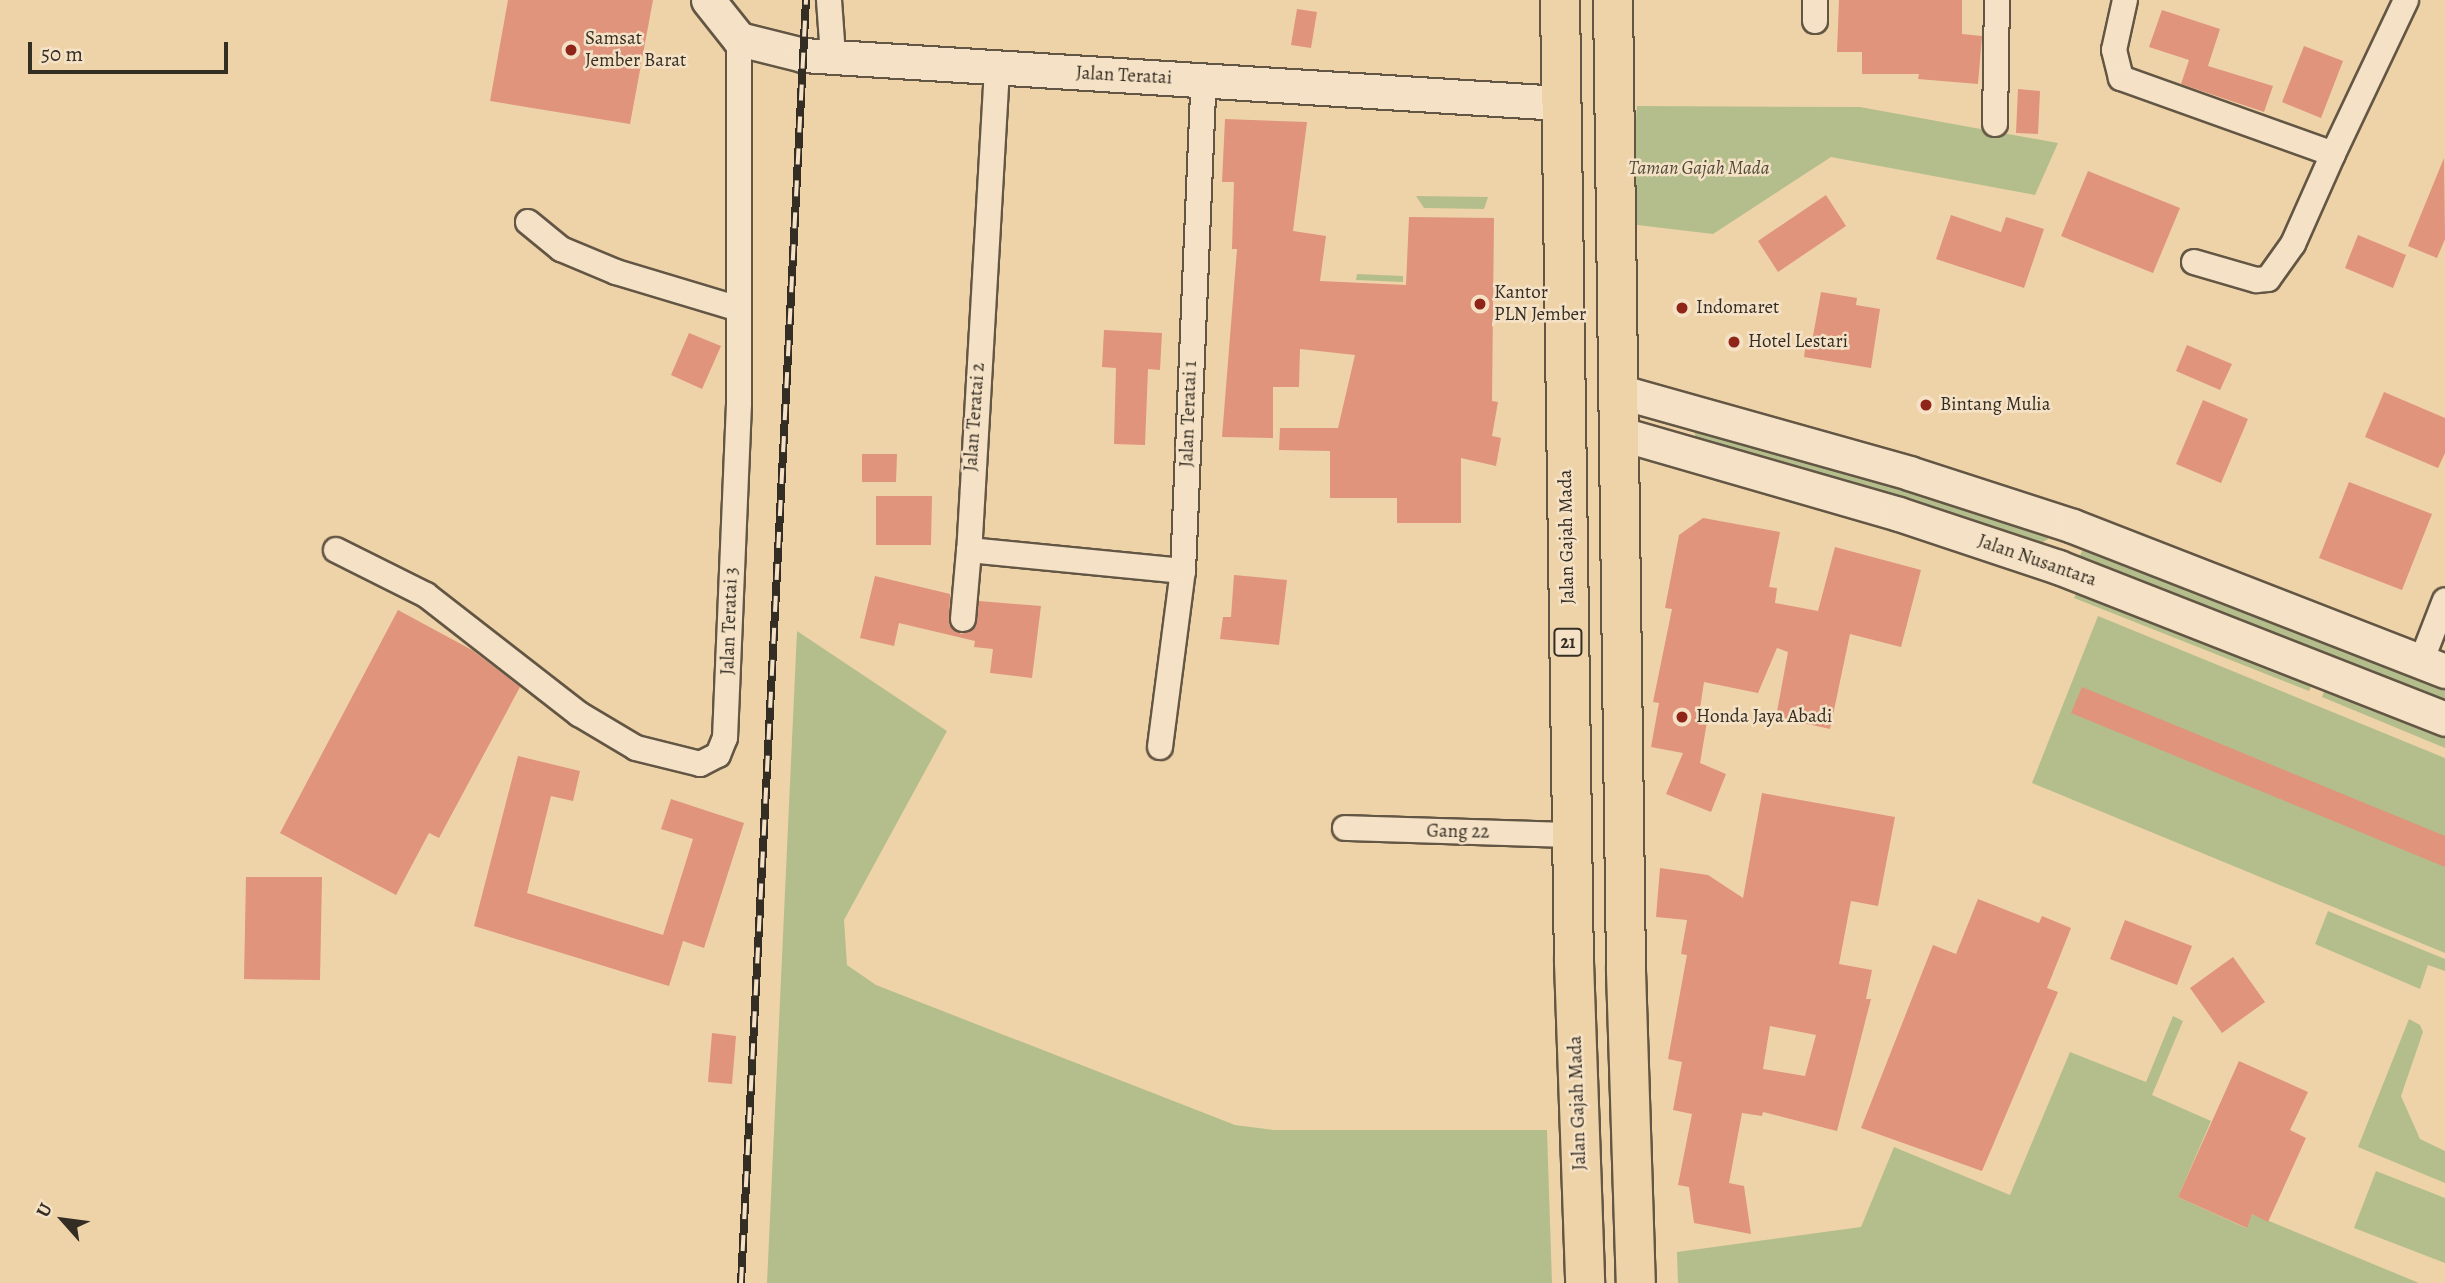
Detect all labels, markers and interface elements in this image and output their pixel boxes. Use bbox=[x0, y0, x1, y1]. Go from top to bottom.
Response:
scale bar bbox=[32, 28, 231, 72]
place label: Samsat Jember Barat bbox=[585, 28, 686, 72]
text: 50 m bbox=[41, 40, 83, 68]
marker: Samsat Jember Barat bbox=[563, 42, 579, 58]
street label: Jalan Teratai bbox=[1075, 62, 1173, 90]
park label: Taman Gajah Mada bbox=[1629, 158, 1769, 180]
place label: Kantor PLN Jember bbox=[1494, 282, 1586, 326]
marker: Kantor PLN Jember bbox=[1472, 296, 1488, 312]
place label: Indomaret bbox=[1696, 297, 1779, 319]
marker: Indomaret bbox=[1674, 300, 1690, 316]
place label: Hotel Lestari bbox=[1748, 331, 1848, 353]
marker: Hotel Lestari bbox=[1726, 334, 1742, 350]
street label: Jalan Teratai 1 bbox=[1176, 360, 1202, 468]
street label: Jalan Teratai 2 bbox=[960, 362, 990, 472]
place label: Bintang Mulia bbox=[1940, 394, 2051, 416]
marker: Bintang Mulia bbox=[1918, 397, 1934, 413]
street label: Jalan Gajah Mada bbox=[1554, 469, 1580, 605]
street label: Jalan Nusantara bbox=[1975, 530, 2099, 592]
street label: Jalan Teratai 3 bbox=[717, 567, 743, 675]
road number: 21 bbox=[1552, 628, 1584, 656]
place label: Honda Jaya Abadi bbox=[1696, 706, 1832, 728]
marker: Honda Jaya Abadi bbox=[1674, 709, 1690, 725]
street label: Gang 22 bbox=[1426, 820, 1490, 844]
street label: Jalan Gajah Mada bbox=[1564, 1035, 1592, 1171]
north arrow bbox=[28, 1185, 98, 1255]
text: U bbox=[30, 1199, 59, 1222]

